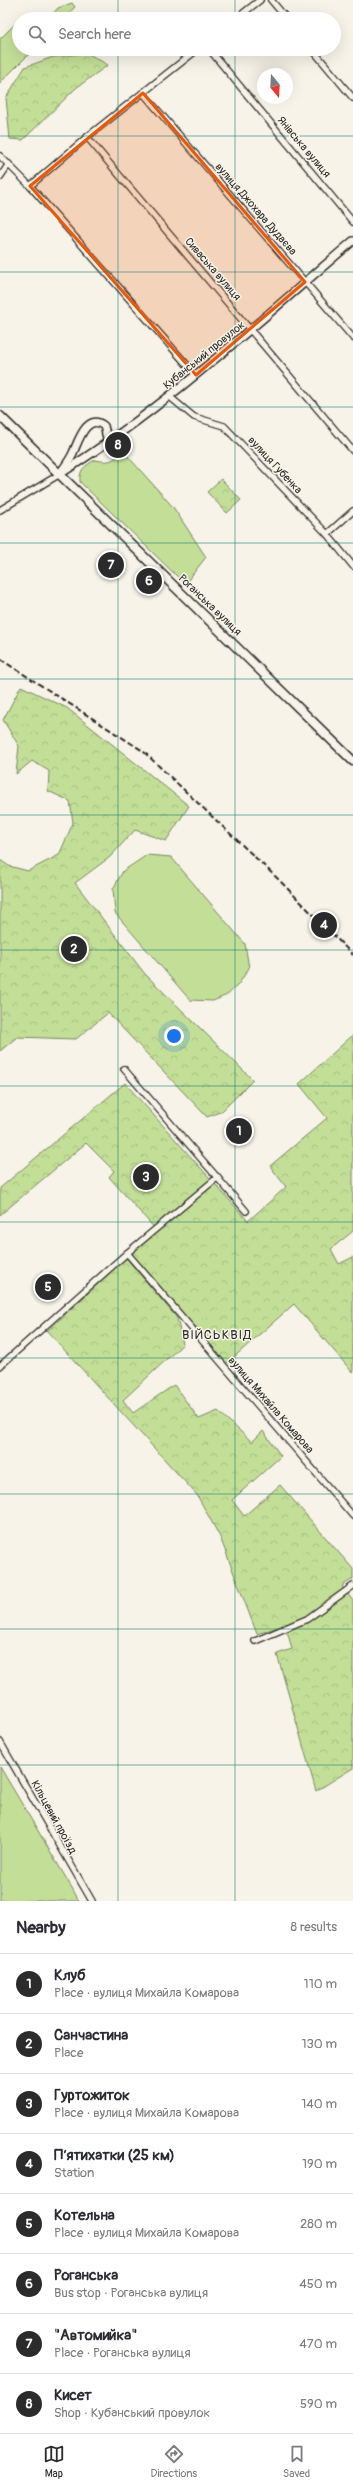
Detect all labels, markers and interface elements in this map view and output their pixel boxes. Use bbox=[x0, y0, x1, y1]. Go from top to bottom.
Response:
search box bbox=[12, 12, 341, 56]
icon: search bbox=[26, 23, 48, 45]
text: Search here bbox=[58, 25, 131, 44]
north arrow bbox=[257, 68, 293, 104]
street label: Янівська вулиця bbox=[275, 114, 333, 180]
street label: вулиця Джохара Дудаєва bbox=[213, 160, 299, 258]
street label: Сиваська вулиця bbox=[182, 235, 244, 303]
street label: Кубанський провулок bbox=[161, 318, 248, 392]
pin: 8 bbox=[105, 430, 131, 460]
street label: вулиця Губенка bbox=[245, 434, 305, 496]
pin: 7 bbox=[98, 550, 124, 580]
pin: 6 bbox=[136, 566, 162, 596]
street label: Роганська вулиця bbox=[176, 572, 244, 638]
pin: 4 bbox=[311, 910, 337, 940]
pin: 2 bbox=[61, 934, 87, 964]
your location bbox=[164, 1026, 184, 1046]
pin: 1 bbox=[226, 1116, 252, 1146]
pin: 3 bbox=[133, 1162, 159, 1192]
pin: 5 bbox=[35, 1272, 61, 1302]
district label: ВІЙСЬКВІД bbox=[182, 1327, 252, 1343]
street label: вулиця Михайла Комарова bbox=[226, 1354, 316, 1456]
street label: Кільцевий проїзд bbox=[28, 1778, 80, 1856]
text: Nearby bbox=[16, 1917, 65, 1938]
text: 8 results bbox=[291, 1919, 337, 1935]
text: Клуб bbox=[54, 1966, 86, 1985]
text: 1 bbox=[26, 1976, 32, 1992]
text: 110 m bbox=[304, 1976, 337, 1992]
text: Place · вулиця Михайла Комарова bbox=[54, 1985, 239, 2001]
text: Санчастина bbox=[54, 2026, 128, 2045]
text: 2 bbox=[25, 2036, 33, 2052]
text: 130 m bbox=[301, 2036, 337, 2052]
text: Place bbox=[54, 2045, 83, 2061]
text: Гуртожиток bbox=[54, 2086, 130, 2105]
text: 3 bbox=[25, 2096, 33, 2112]
text: 140 m bbox=[301, 2096, 337, 2112]
text: Place · вулиця Михайла Комарова bbox=[54, 2105, 239, 2121]
text: Пʼятихатки (25 км) bbox=[54, 2146, 175, 2165]
text: 4 bbox=[25, 2156, 33, 2172]
text: 190 m bbox=[302, 2156, 337, 2172]
text: Station bbox=[54, 2165, 94, 2181]
text: Котельна bbox=[54, 2206, 115, 2225]
text: 5 bbox=[25, 2216, 33, 2232]
text: 280 m bbox=[300, 2216, 337, 2232]
text: Place · вулиця Михайла Комарова bbox=[54, 2225, 239, 2241]
text: Роганська bbox=[54, 2266, 118, 2285]
text: 6 bbox=[25, 2276, 33, 2292]
text: 450 m bbox=[299, 2276, 337, 2292]
text: Bus stop · Роганська вулиця bbox=[54, 2285, 208, 2301]
text: "Автомийка" bbox=[54, 2326, 137, 2345]
text: 7 bbox=[26, 2336, 32, 2352]
text: 470 m bbox=[299, 2336, 337, 2352]
text: Place · Роганська вулиця bbox=[54, 2345, 191, 2361]
text: Кисет bbox=[54, 2386, 92, 2405]
text: 8 bbox=[26, 2396, 32, 2412]
text: 590 m bbox=[300, 2396, 337, 2412]
text: Shop · Кубанський провулок bbox=[54, 2405, 210, 2421]
tab: Map bbox=[43, 2443, 65, 2480]
tab: Directions bbox=[151, 2443, 197, 2480]
tab: Saved bbox=[283, 2443, 310, 2480]

